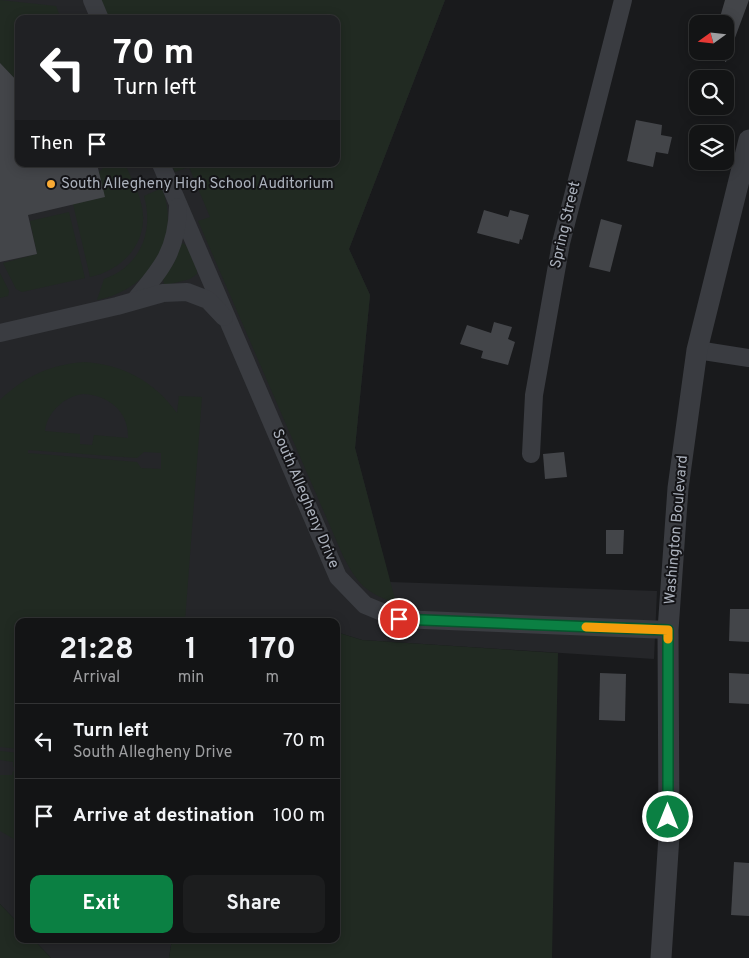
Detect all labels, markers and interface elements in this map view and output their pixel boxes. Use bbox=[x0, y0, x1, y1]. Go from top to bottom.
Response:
north arrow bbox=[689, 15, 734, 60]
map controls bbox=[689, 15, 734, 170]
text: 70 m bbox=[113, 32, 194, 76]
icon: left bbox=[30, 35, 95, 100]
button: search bbox=[689, 70, 734, 115]
text: Turn left bbox=[113, 75, 196, 102]
button: layers bbox=[689, 125, 734, 170]
icon: arrive bbox=[83, 130, 111, 158]
text: Then bbox=[30, 132, 73, 156]
place label: South Allegheny High School Auditorium bbox=[61, 175, 334, 194]
marker: South Allegheny High School Auditorium bbox=[45, 178, 57, 190]
street label: Spring Street bbox=[547, 180, 585, 270]
street label: South Allegheny Drive bbox=[267, 427, 343, 571]
street label: Washington Boulevard bbox=[661, 454, 693, 606]
pin bbox=[378, 598, 420, 640]
icon: arrive bbox=[385, 605, 413, 633]
text: 21:28 bbox=[59, 632, 134, 669]
text: 1 bbox=[185, 632, 197, 669]
text: 170 bbox=[248, 632, 296, 669]
text: Arrival bbox=[73, 668, 120, 688]
text: min bbox=[178, 668, 204, 688]
text: m bbox=[265, 668, 279, 688]
text: Turn left bbox=[73, 719, 149, 743]
icon: left bbox=[30, 727, 58, 755]
text: 70 m bbox=[283, 729, 325, 753]
text: South Allegheny Drive bbox=[73, 743, 232, 763]
position arrow bbox=[641, 790, 693, 842]
icon: arrive bbox=[30, 802, 58, 830]
text: Arrive at destination bbox=[73, 804, 254, 828]
text: 100 m bbox=[273, 804, 325, 828]
button: Exit bbox=[30, 875, 173, 933]
button: Share bbox=[183, 875, 325, 933]

